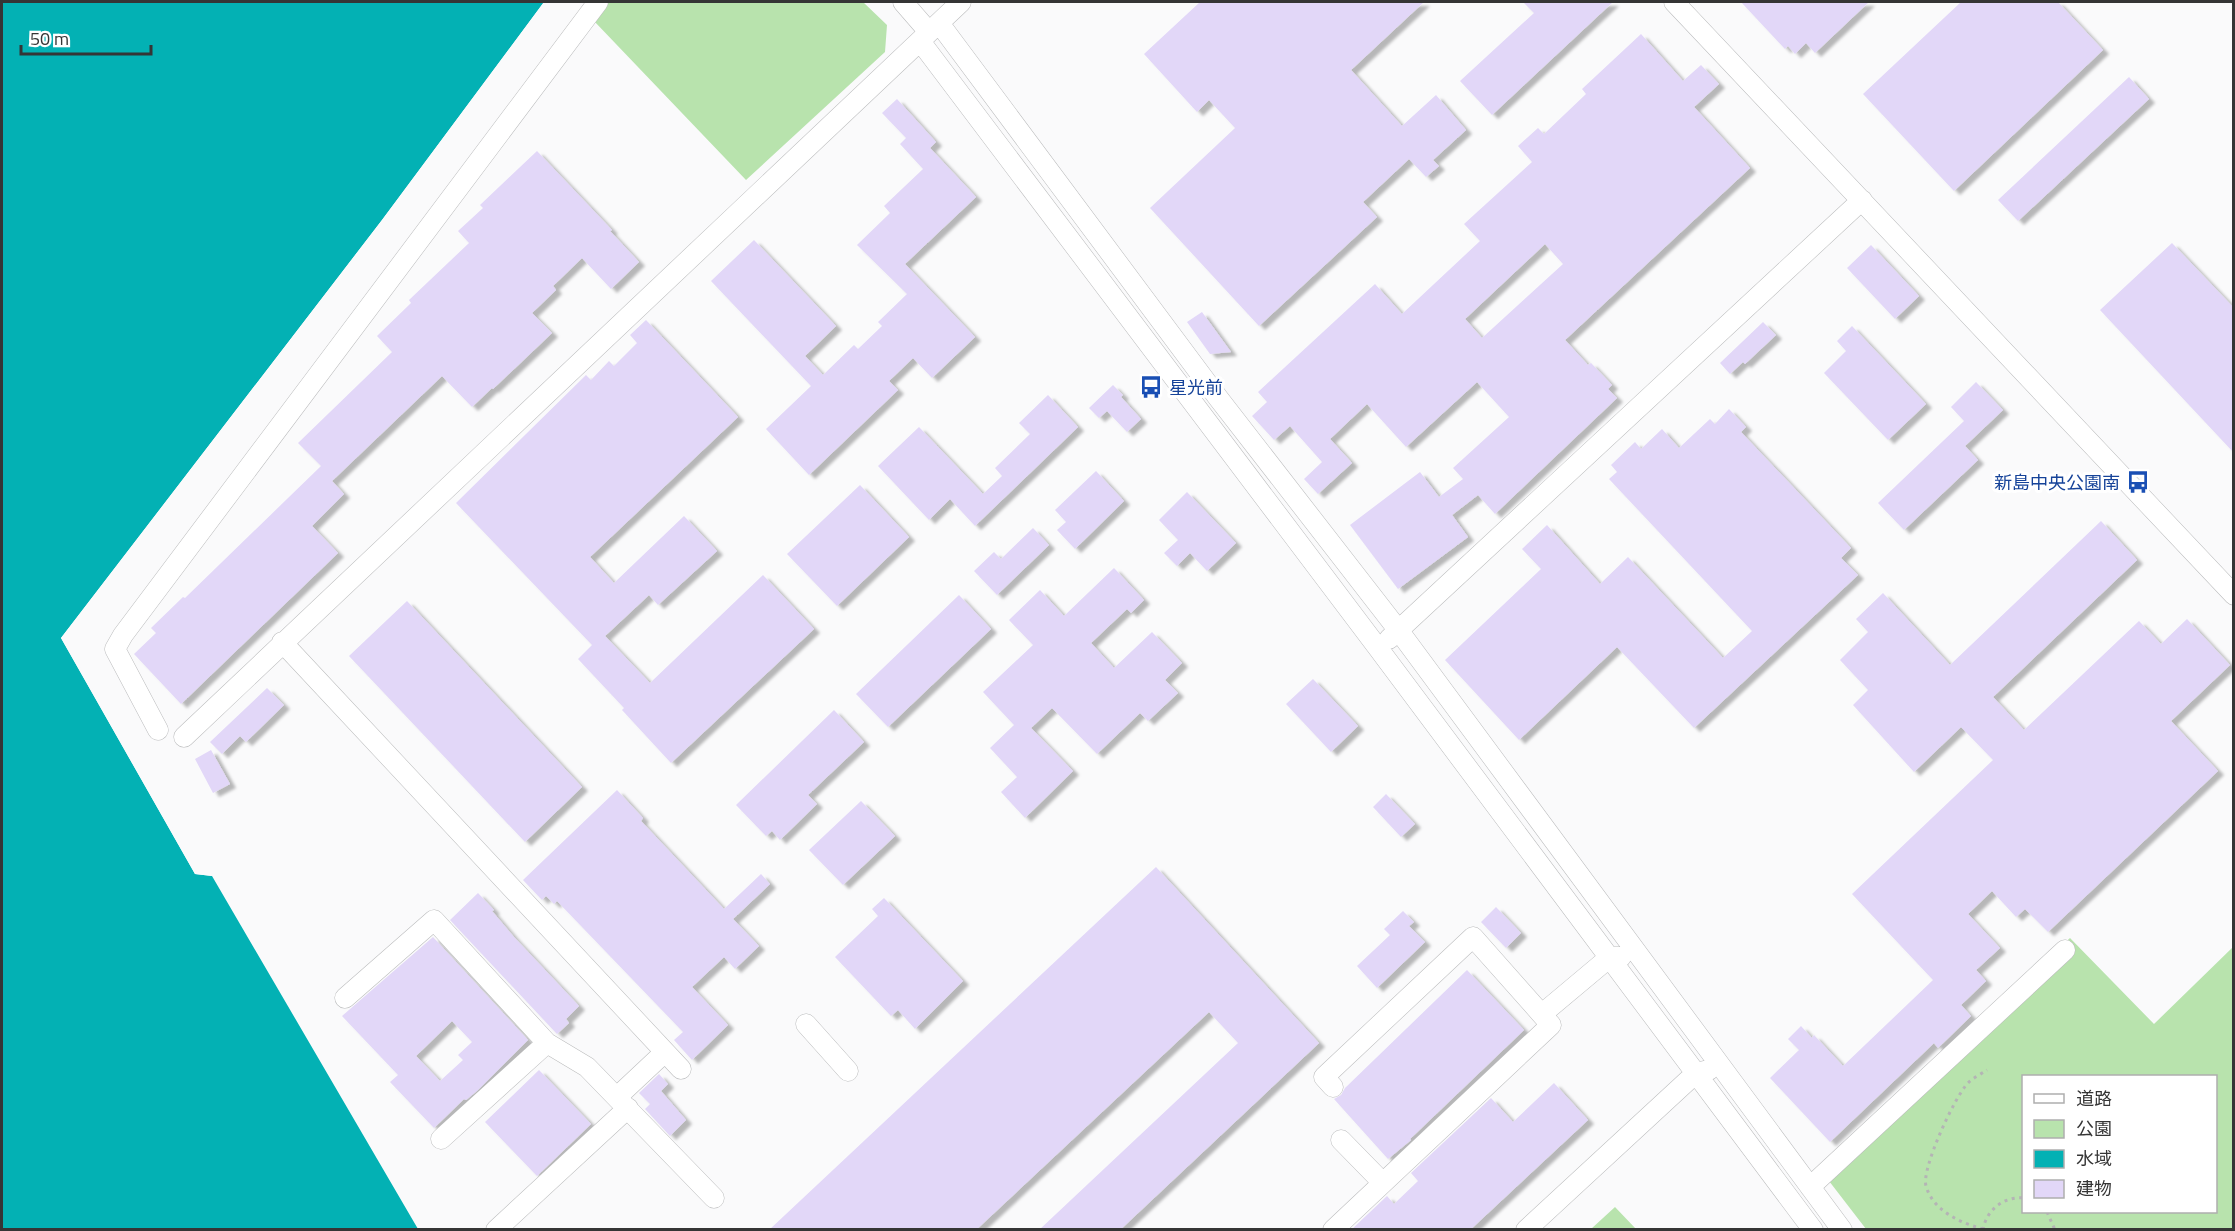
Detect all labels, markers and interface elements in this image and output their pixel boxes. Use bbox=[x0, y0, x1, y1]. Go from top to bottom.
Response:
scale bar bbox=[21, 18, 152, 56]
text: 50 m bbox=[30, 25, 69, 52]
bus stop icon: 星光前 bbox=[1138, 374, 1164, 400]
place label: 星光前 bbox=[1169, 374, 1223, 401]
place label: 新島中央公園南 bbox=[1994, 469, 2120, 496]
bus stop icon: 新島中央公園南 bbox=[2125, 469, 2151, 495]
legend bbox=[2022, 1075, 2217, 1213]
text: 道路 bbox=[2076, 1085, 2112, 1112]
text: 公園 bbox=[2076, 1115, 2112, 1142]
text: 水域 bbox=[2076, 1145, 2112, 1172]
text: 建物 bbox=[2076, 1175, 2112, 1202]

